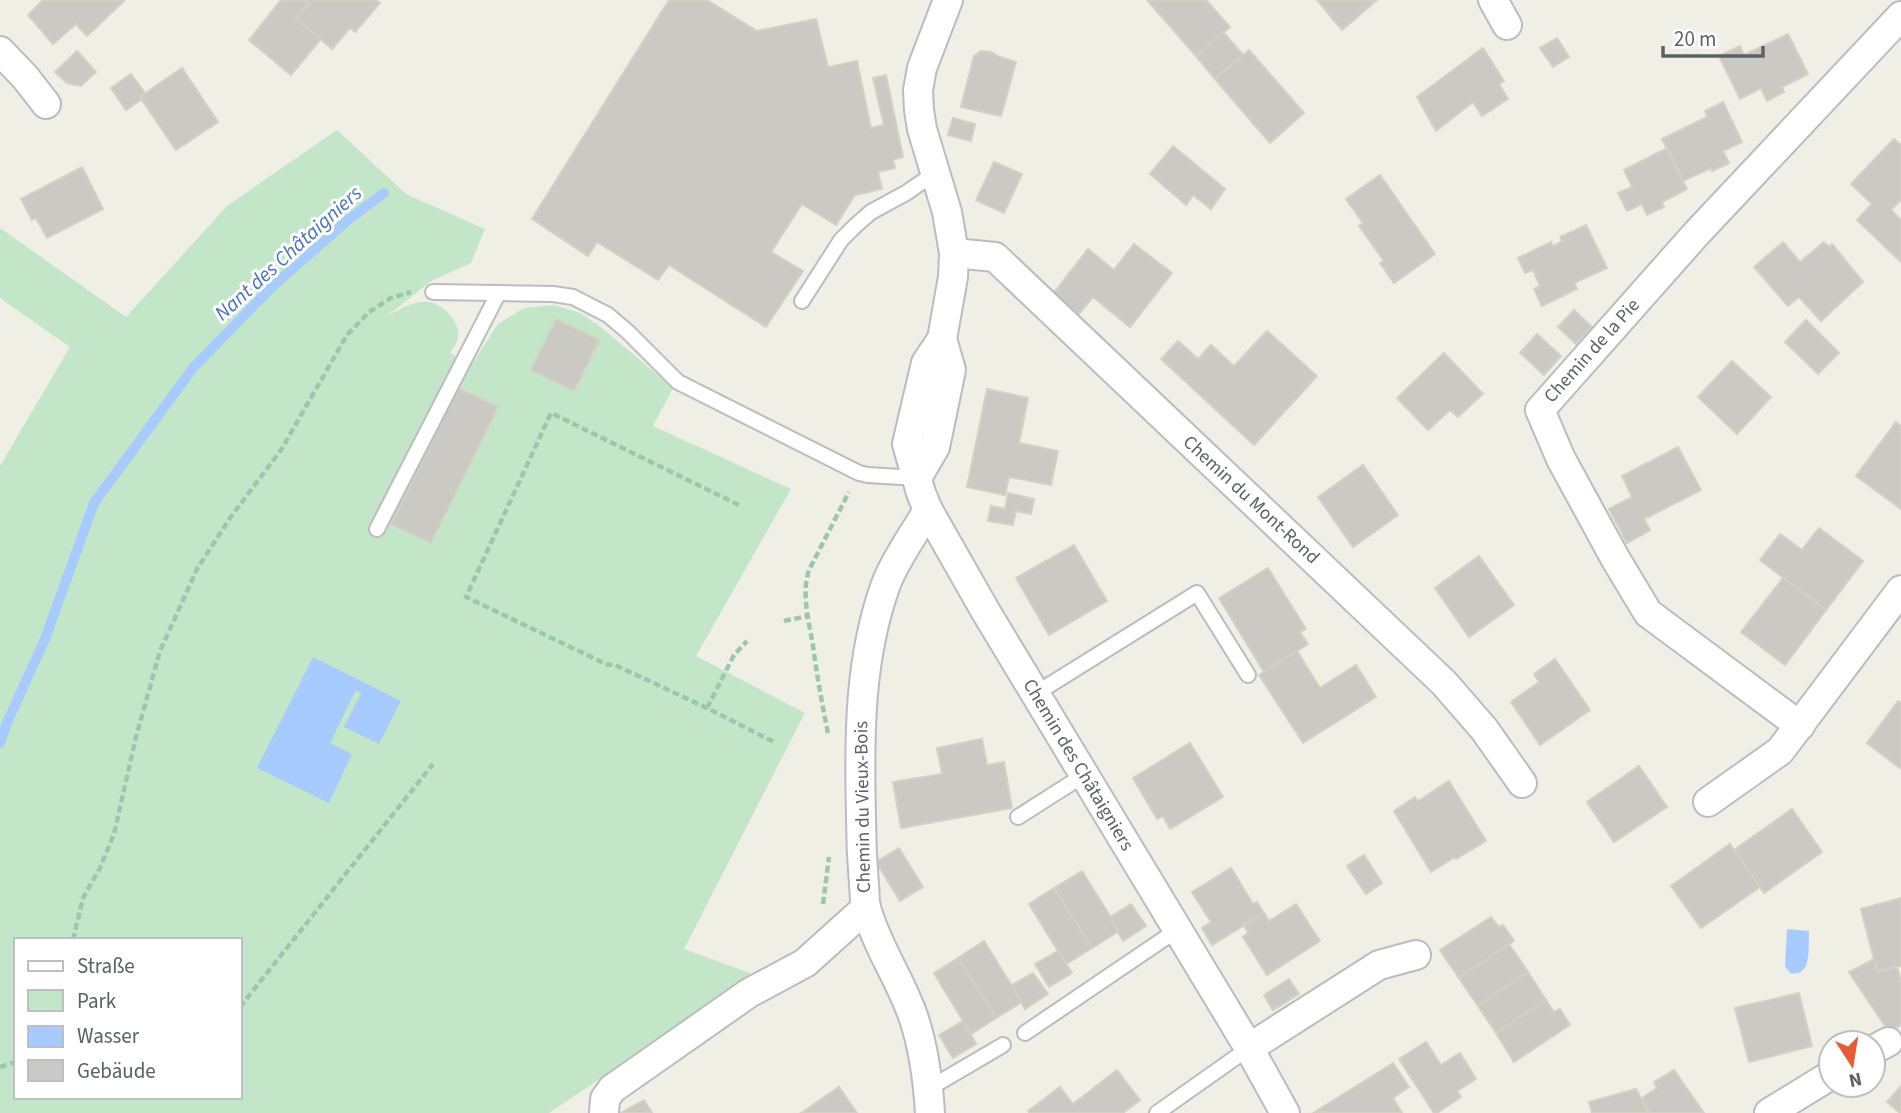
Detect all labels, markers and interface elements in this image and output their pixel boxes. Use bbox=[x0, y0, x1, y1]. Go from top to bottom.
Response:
scale bar bbox=[1663, 14, 1763, 58]
text: 20 m bbox=[1674, 24, 1716, 54]
water label: Nant des Châtaigniers bbox=[208, 178, 368, 328]
street label: Chemin de la Pie bbox=[1538, 293, 1646, 409]
street label: Chemin du Mont-Rond bbox=[1177, 429, 1325, 571]
street label: Chemin des Châtaigniers bbox=[1016, 674, 1140, 856]
street label: Chemin du Vieux-Bois bbox=[848, 721, 878, 893]
legend bbox=[14, 938, 242, 1099]
text: Straße bbox=[77, 951, 135, 981]
text: Park bbox=[77, 986, 117, 1016]
text: Wasser bbox=[77, 1021, 140, 1051]
north arrow bbox=[1817, 1029, 1887, 1099]
text: Gebäude bbox=[77, 1056, 156, 1086]
text: N bbox=[1846, 1065, 1864, 1094]

